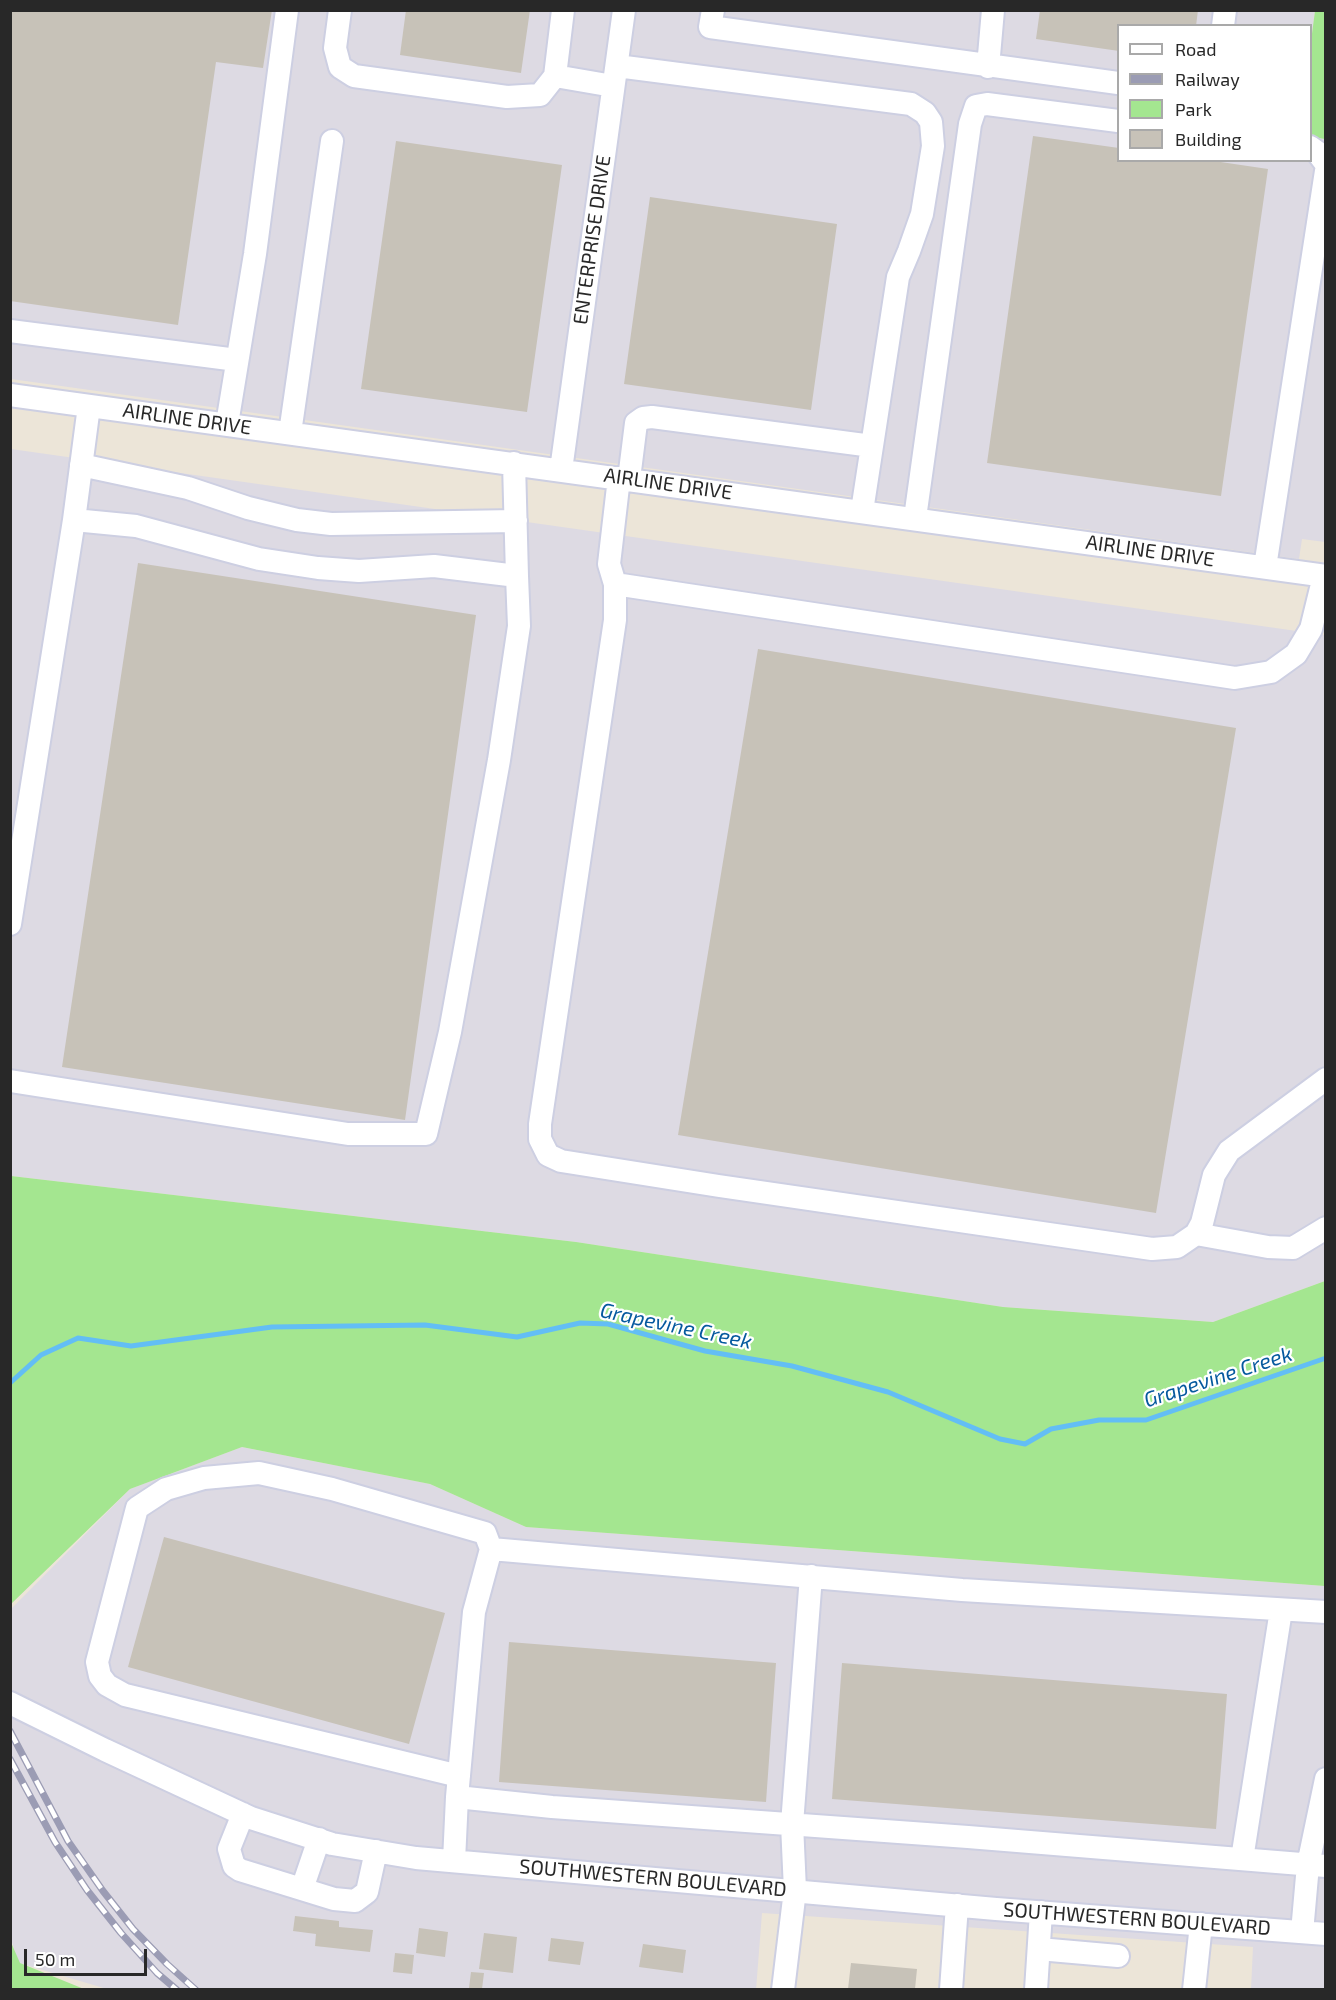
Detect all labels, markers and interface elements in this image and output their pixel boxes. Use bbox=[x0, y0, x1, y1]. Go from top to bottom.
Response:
legend bbox=[1117, 24, 1312, 162]
text: Road bbox=[1175, 38, 1216, 60]
text: Railway bbox=[1175, 68, 1240, 90]
text: Park bbox=[1175, 98, 1212, 120]
text: Building bbox=[1175, 128, 1242, 150]
street label: ENTERPRISE DRIVE bbox=[568, 154, 616, 326]
street label: AIRLINE DRIVE bbox=[121, 398, 253, 440]
street label: AIRLINE DRIVE bbox=[602, 463, 734, 505]
street label: AIRLINE DRIVE bbox=[1084, 530, 1216, 572]
water label: Grapevine Creek bbox=[598, 1298, 754, 1354]
water label: Grapevine Creek bbox=[1141, 1341, 1295, 1413]
street label: SOUTHWESTERN BOULEVARD bbox=[518, 1854, 788, 1902]
street label: SOUTHWESTERN BOULEVARD bbox=[1002, 1898, 1272, 1940]
scale bar bbox=[27, 1937, 150, 1975]
text: 50 m bbox=[35, 1948, 75, 1970]

